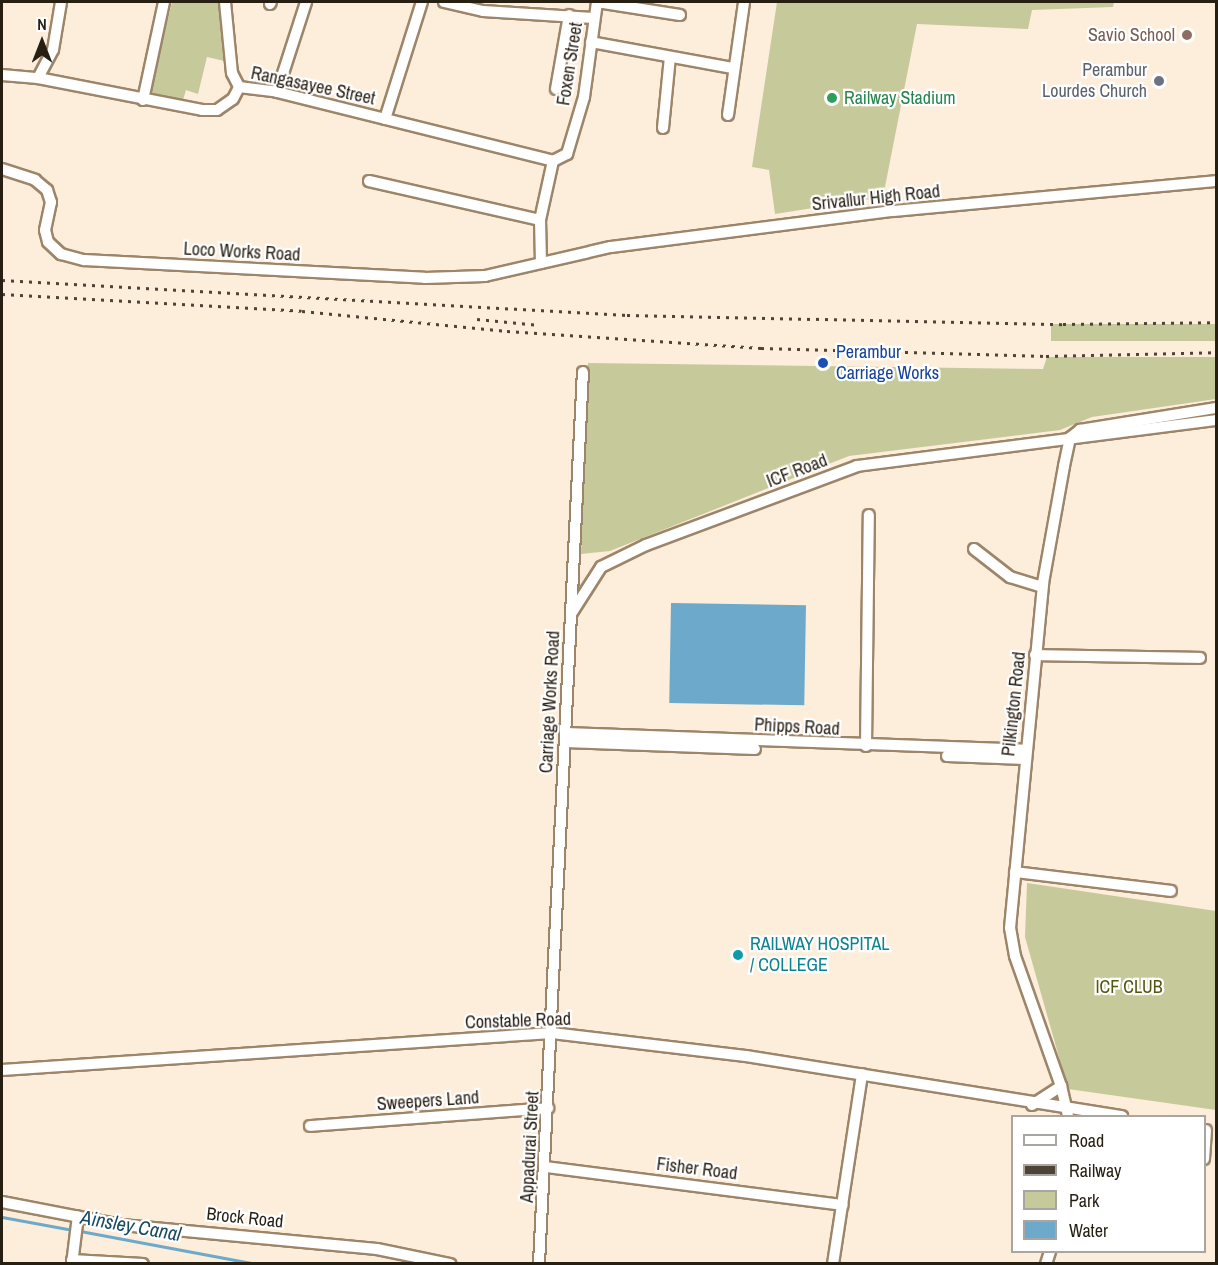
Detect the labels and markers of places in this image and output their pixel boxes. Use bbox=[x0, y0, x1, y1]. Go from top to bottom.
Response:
place label: Savio School bbox=[1088, 24, 1175, 46]
marker: Savio School bbox=[1180, 28, 1194, 42]
place label: Perambur Lourdes Church bbox=[1042, 60, 1147, 103]
marker: Perambur Lourdes Church bbox=[1152, 74, 1166, 88]
place label: Railway Stadium bbox=[844, 87, 956, 109]
marker: Railway Stadium bbox=[825, 91, 839, 105]
place label: Perambur Carriage Works bbox=[836, 342, 939, 385]
marker: Perambur Carriage Works bbox=[814, 354, 832, 372]
place label: RAILWAY HOSPITAL / COLLEGE bbox=[750, 934, 890, 976]
marker: RAILWAY HOSPITAL / COLLEGE bbox=[731, 948, 745, 962]

